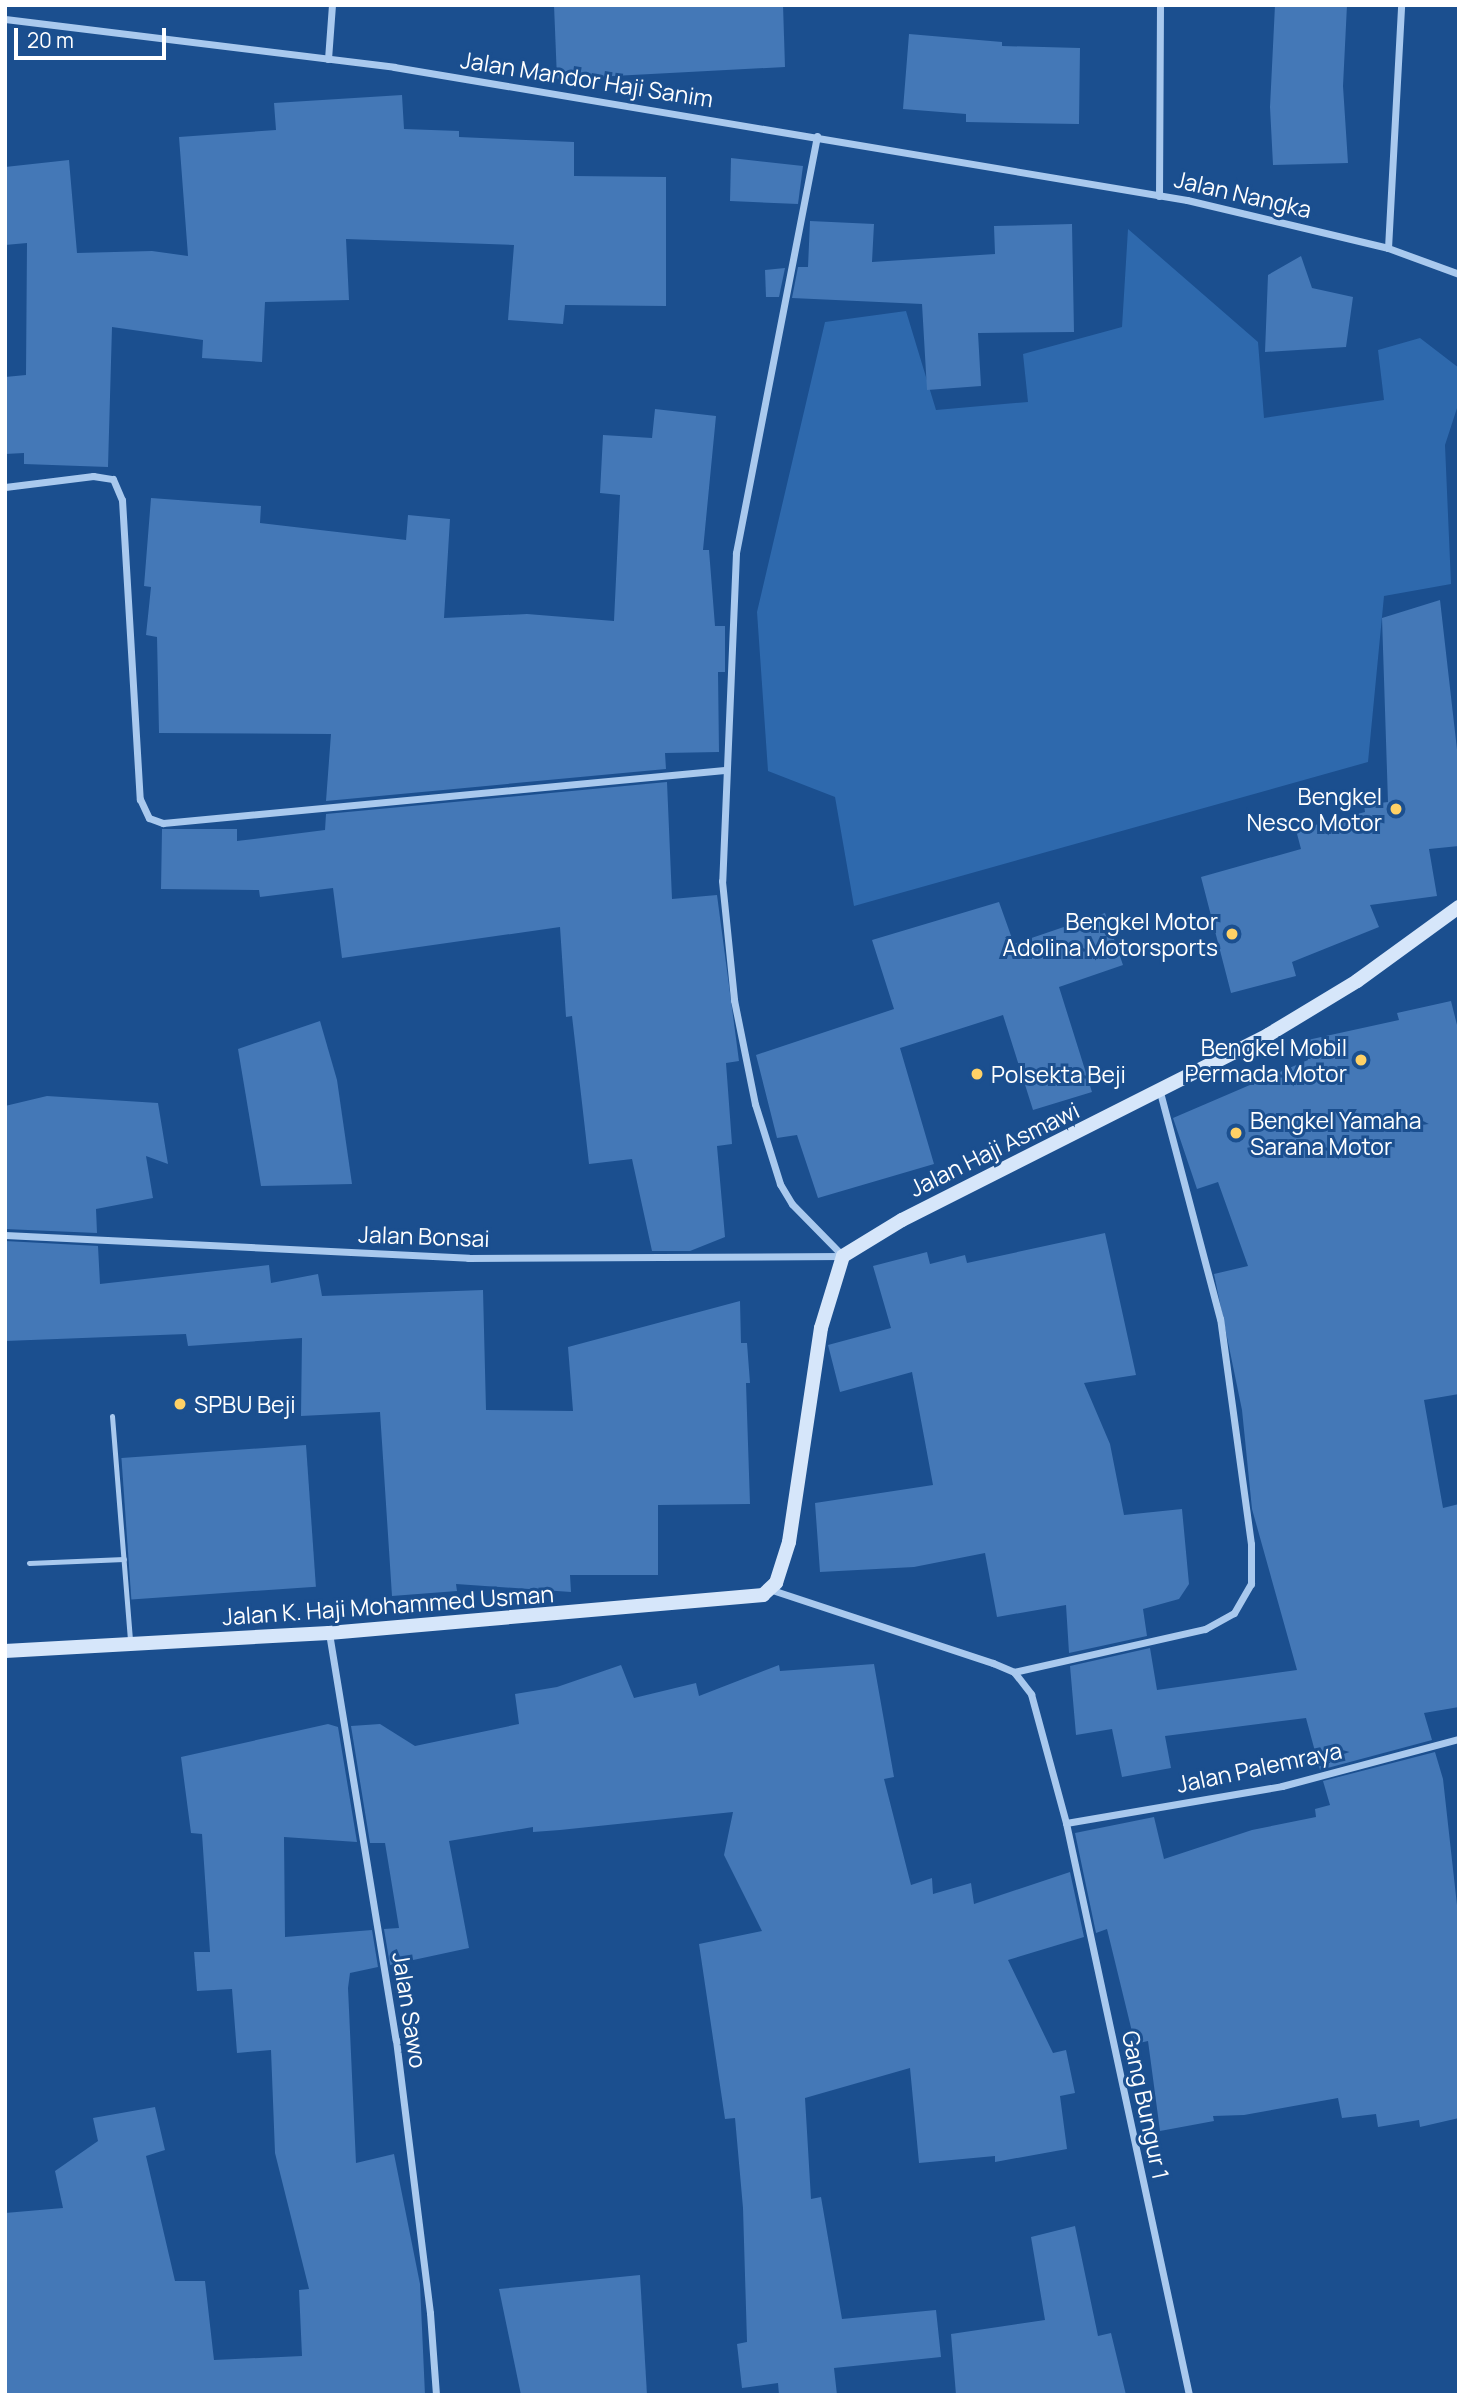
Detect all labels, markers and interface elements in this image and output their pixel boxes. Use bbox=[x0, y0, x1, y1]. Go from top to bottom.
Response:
scale bar bbox=[18, 14, 170, 58]
text: 20 m bbox=[27, 26, 74, 54]
street label: Jalan Mandor Haji Sanim bbox=[459, 45, 715, 113]
street label: Jalan Nangka bbox=[1172, 165, 1314, 223]
place label: Bengkel Nesco Motor bbox=[1247, 782, 1382, 836]
marker: Bengkel Nesco Motor bbox=[1388, 801, 1404, 817]
place label: Bengkel Motor Adolina Motorsports bbox=[1002, 907, 1218, 961]
marker: Bengkel Motor Adolina Motorsports bbox=[1224, 926, 1240, 942]
place label: Bengkel Mobil Permada Motor bbox=[1185, 1033, 1347, 1087]
marker: Bengkel Mobil Permada Motor bbox=[1353, 1052, 1369, 1068]
place label: Polsekta Beji bbox=[991, 1060, 1126, 1088]
marker: Polsekta Beji bbox=[969, 1066, 985, 1082]
street label: Jalan Haji Asmawi bbox=[905, 1096, 1083, 1202]
place label: Bengkel Yamaha Sarana Motor bbox=[1250, 1106, 1422, 1160]
marker: Bengkel Yamaha Sarana Motor bbox=[1228, 1125, 1244, 1141]
street label: Jalan Bonsai bbox=[358, 1220, 490, 1252]
place label: SPBU Beji bbox=[194, 1390, 296, 1418]
marker: SPBU Beji bbox=[172, 1396, 188, 1412]
street label: Jalan K. Haji Mohammed Usman bbox=[221, 1580, 555, 1630]
street label: Jalan Palemraya bbox=[1174, 1736, 1344, 1798]
street label: Jalan Sawo bbox=[387, 1950, 433, 2070]
street label: Gang Bungur 1 bbox=[1117, 2028, 1175, 2182]

